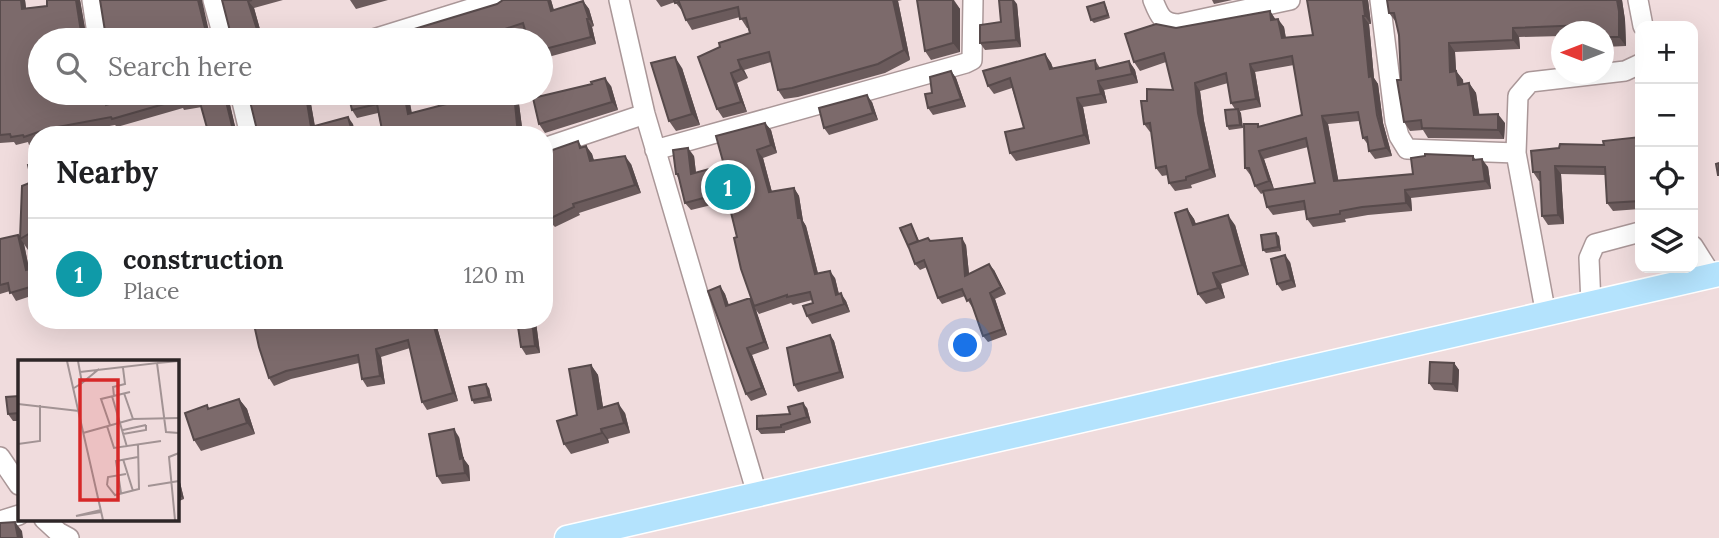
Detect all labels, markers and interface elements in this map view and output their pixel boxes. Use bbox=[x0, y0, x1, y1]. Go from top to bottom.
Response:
north arrow bbox=[1551, 21, 1614, 84]
map controls bbox=[1635, 21, 1698, 273]
button: + bbox=[1635, 21, 1698, 84]
search box bbox=[28, 28, 553, 105]
icon: search bbox=[52, 48, 90, 86]
text: Search here bbox=[108, 50, 252, 83]
button: − bbox=[1635, 84, 1698, 147]
button: locate bbox=[1635, 147, 1698, 210]
text: Nearby bbox=[56, 153, 158, 191]
pin: 1 bbox=[705, 161, 751, 213]
button: layers bbox=[1635, 210, 1698, 273]
text: construction bbox=[123, 243, 284, 276]
text: 1 bbox=[74, 260, 84, 289]
text: 120 m bbox=[463, 260, 525, 289]
text: Place bbox=[123, 276, 180, 305]
your location bbox=[948, 328, 982, 362]
inset map bbox=[18, 360, 178, 520]

